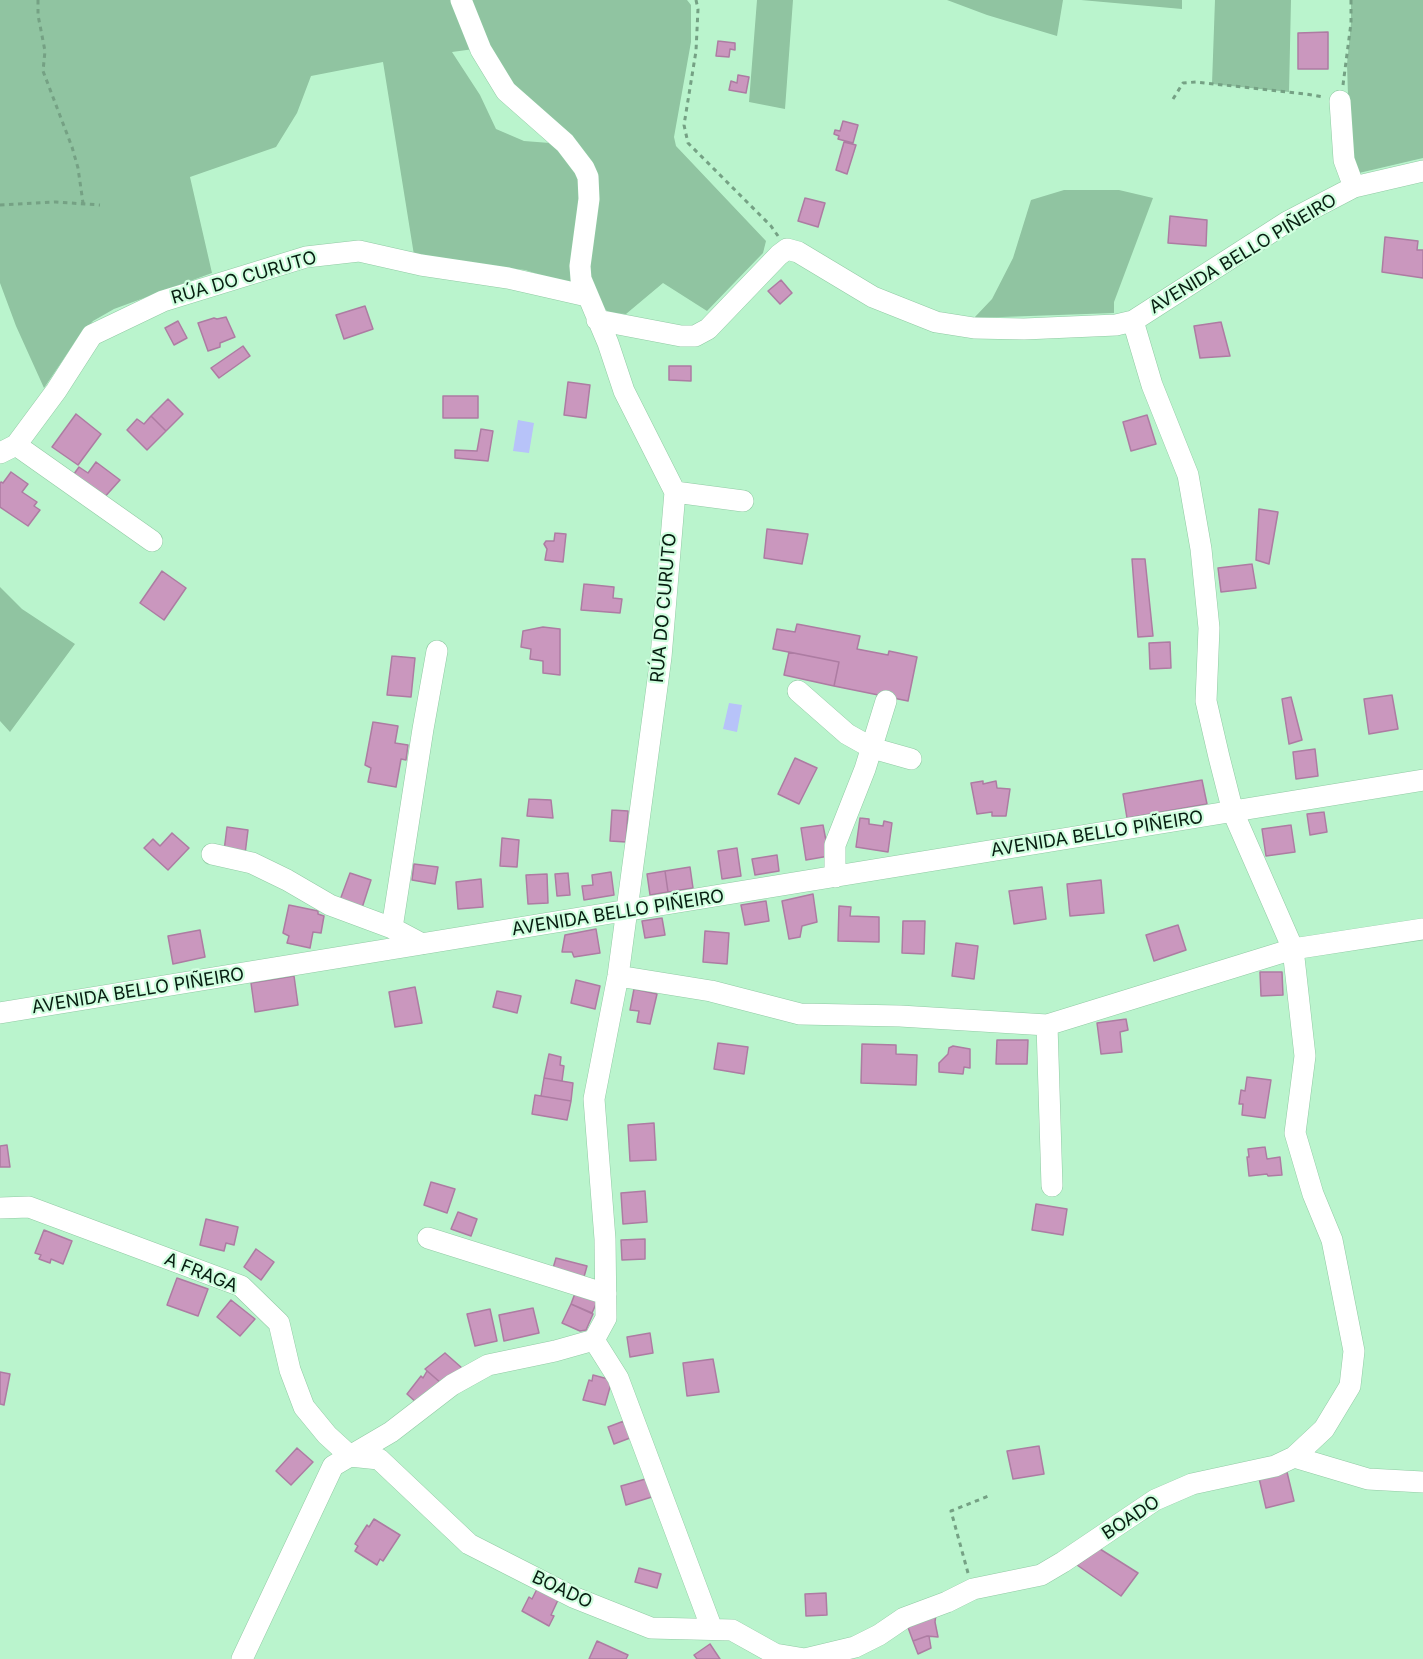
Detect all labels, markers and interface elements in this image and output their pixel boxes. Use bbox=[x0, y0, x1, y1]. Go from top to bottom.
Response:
street label: AVENIDA BELLO PIÑEIRO bbox=[1145, 189, 1341, 319]
street label: RÚA DO CURUTO bbox=[169, 247, 319, 309]
street label: RÚA DO CURUTO bbox=[647, 532, 681, 684]
street label: AVENIDA BELLO PIÑEIRO bbox=[989, 807, 1205, 861]
street label: AVENIDA BELLO PIÑEIRO bbox=[510, 886, 726, 940]
street label: AVENIDA BELLO PIÑEIRO bbox=[30, 964, 246, 1018]
street label: A FRAGA bbox=[161, 1249, 241, 1297]
street label: BOADO bbox=[1098, 1491, 1164, 1545]
street label: BOADO bbox=[528, 1567, 596, 1613]

